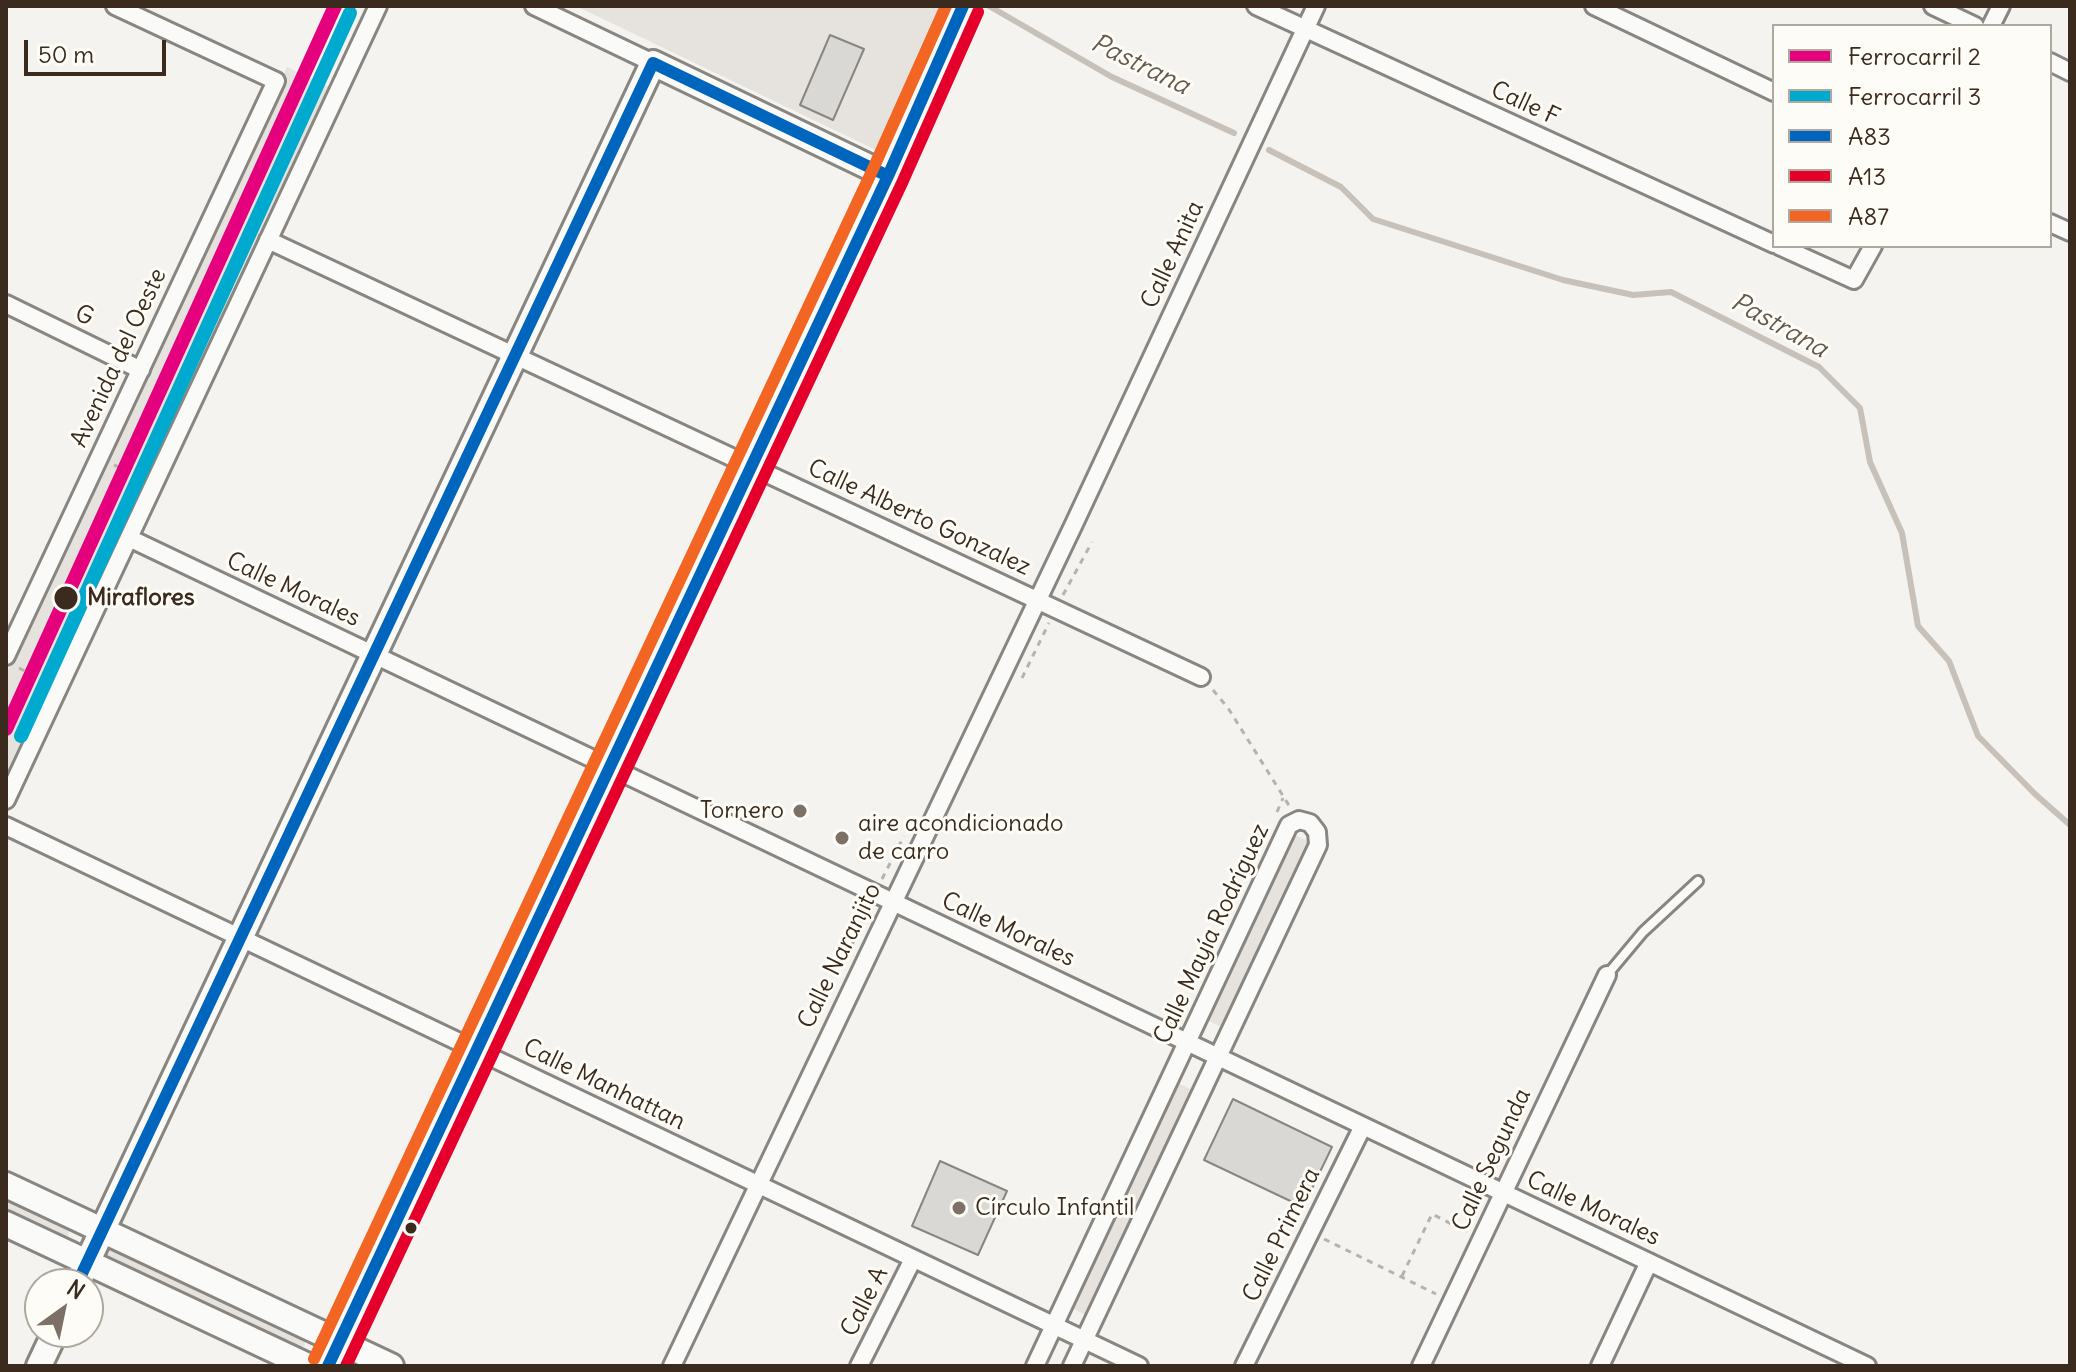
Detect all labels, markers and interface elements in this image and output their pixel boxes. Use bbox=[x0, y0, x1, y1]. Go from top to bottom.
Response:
scale bar bbox=[28, 24, 170, 74]
legend bbox=[1772, 24, 2052, 248]
water label: Pastrana bbox=[1086, 28, 1194, 102]
text: 50 m bbox=[38, 39, 94, 69]
text: Ferrocarril 2 bbox=[1848, 41, 1981, 71]
street label: Calle F bbox=[1486, 76, 1564, 132]
text: Ferrocarril 3 bbox=[1848, 81, 1981, 111]
text: A83 bbox=[1848, 121, 1891, 151]
text: A13 bbox=[1848, 161, 1886, 191]
street label: Calle Anita bbox=[1136, 197, 1210, 313]
text: A87 bbox=[1848, 201, 1889, 231]
street label: Avenida del Oeste bbox=[65, 264, 173, 452]
water label: Pastrana bbox=[1725, 287, 1833, 365]
street label: G bbox=[70, 299, 98, 333]
street label: Calle Alberto Gonzalez bbox=[803, 454, 1035, 582]
street label: Calle Morales bbox=[222, 547, 364, 633]
marker: Miraflores bbox=[52, 584, 80, 612]
place label: Miraflores bbox=[87, 584, 195, 612]
place label: Tornero bbox=[700, 797, 784, 825]
marker: Tornero bbox=[791, 802, 809, 820]
place label: aire acondicionado de carro bbox=[858, 810, 1063, 866]
street label: Calle Mayía Rodríguez bbox=[1148, 819, 1276, 1049]
marker: aire acondicionado de carro bbox=[833, 829, 851, 847]
street label: Calle Naranjito bbox=[792, 879, 888, 1033]
street label: Calle Morales bbox=[937, 887, 1079, 973]
street label: Calle Manhattan bbox=[518, 1033, 690, 1137]
street label: Calle Segunda bbox=[1446, 1084, 1538, 1236]
street label: Calle Primera bbox=[1237, 1163, 1327, 1307]
street label: Calle Morales bbox=[1522, 1166, 1664, 1252]
place label: Círculo Infantil bbox=[975, 1194, 1134, 1222]
marker: Círculo Infantil bbox=[950, 1199, 968, 1217]
unlabelled marker bbox=[403, 1220, 419, 1236]
street label: Calle A bbox=[835, 1262, 895, 1342]
north arrow bbox=[24, 1268, 104, 1348]
text: N bbox=[62, 1274, 90, 1305]

